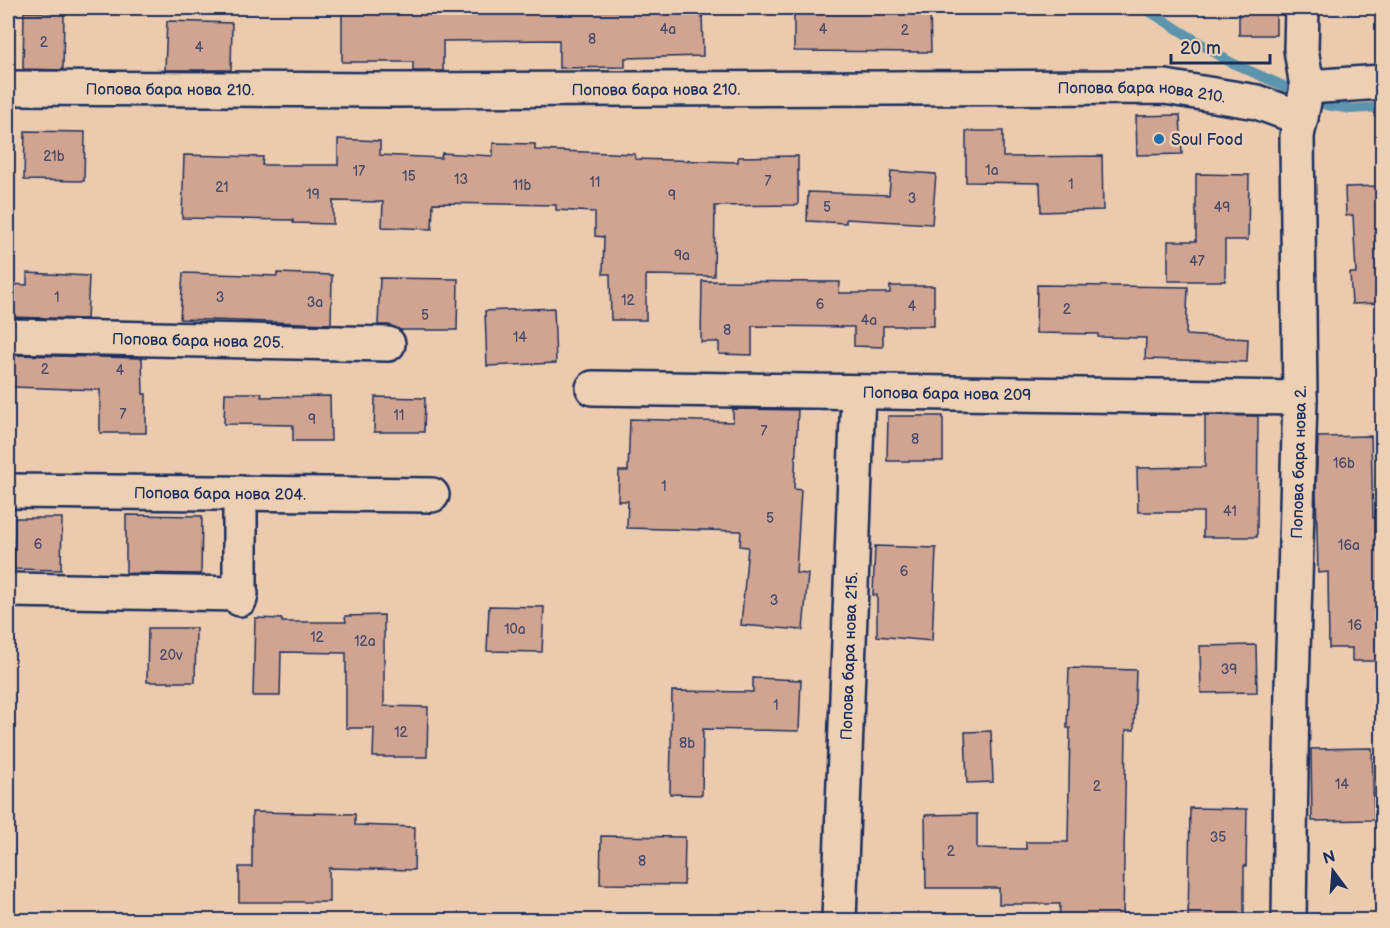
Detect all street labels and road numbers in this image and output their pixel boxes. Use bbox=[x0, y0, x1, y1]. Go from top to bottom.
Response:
street label: Попова бара нова 210. bbox=[1058, 79, 1227, 108]
street label: Попова бара нова 210. bbox=[86, 80, 254, 100]
street label: Попова бара нова 210. bbox=[572, 81, 740, 100]
street label: Попова бара нова 205. bbox=[112, 330, 284, 353]
street label: Попова бара нова 209 bbox=[862, 384, 1032, 405]
street label: Попова бара нова 2. bbox=[1288, 385, 1311, 539]
street label: Попова бара нова 204. bbox=[134, 484, 306, 505]
street label: Попова бара нова 215. bbox=[837, 572, 863, 741]

